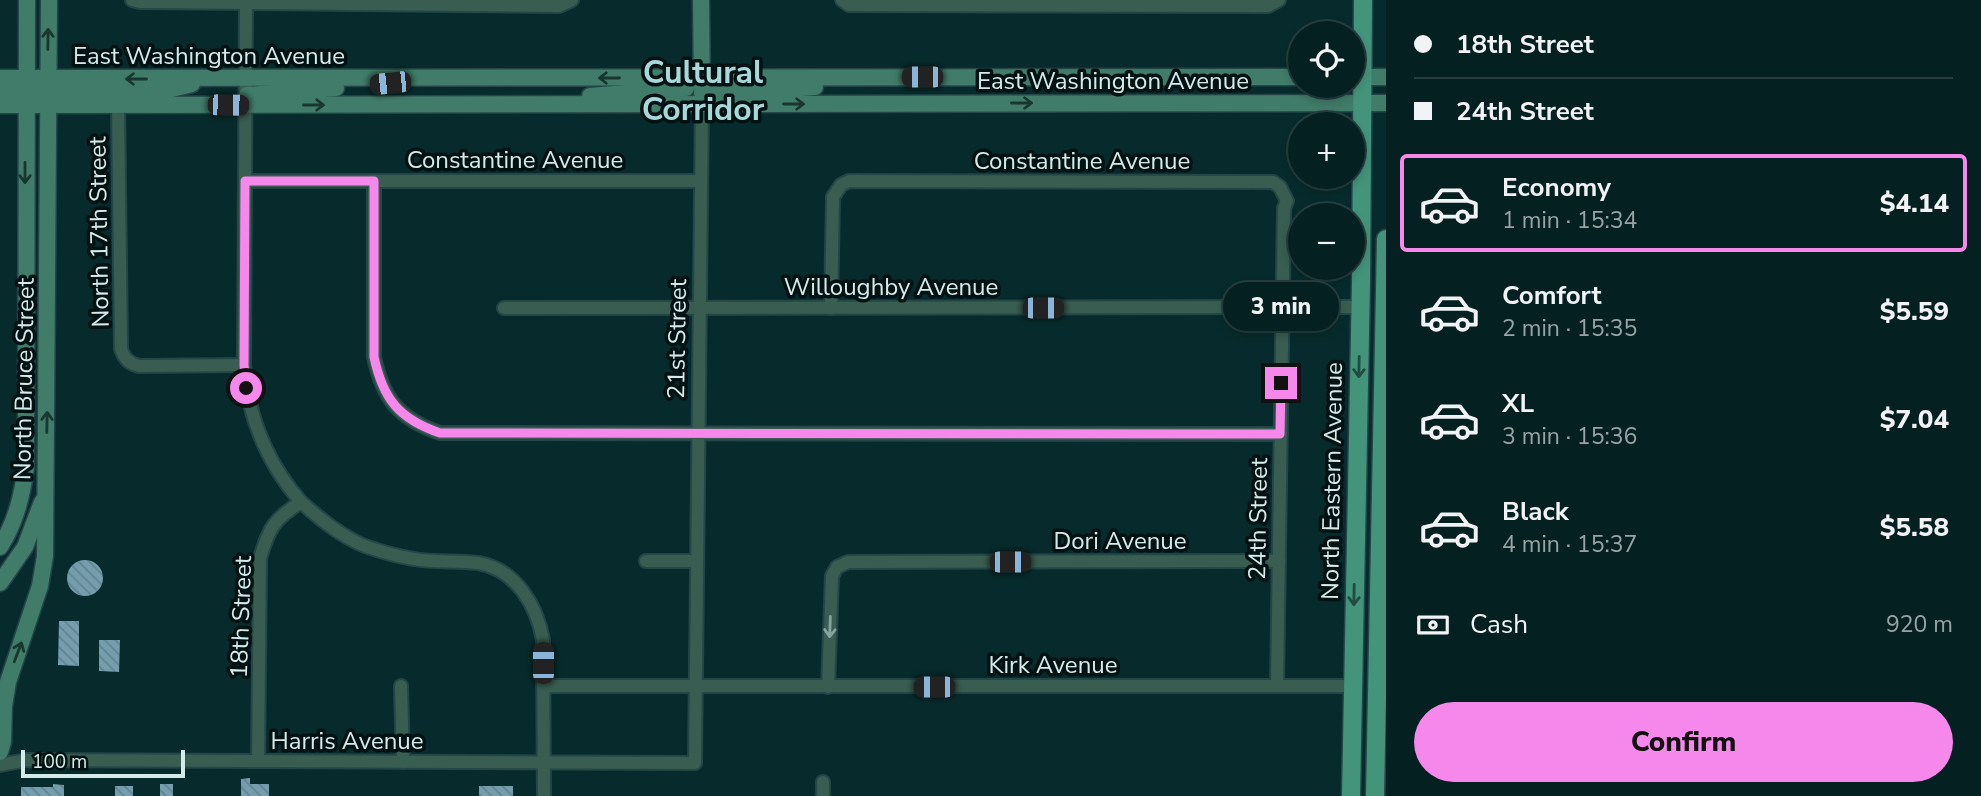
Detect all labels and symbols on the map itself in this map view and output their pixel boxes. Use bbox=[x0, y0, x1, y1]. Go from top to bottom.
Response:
one-way arrow bbox=[42, 28, 55, 51]
street label: East Washington Avenue bbox=[73, 40, 345, 72]
district label: Cultural Corridor bbox=[642, 51, 765, 131]
street label: East Washington Avenue bbox=[977, 65, 1249, 97]
car bbox=[902, 67, 944, 88]
car bbox=[369, 70, 412, 96]
one-way arrow bbox=[598, 71, 621, 85]
one-way arrow bbox=[124, 72, 147, 86]
car bbox=[207, 94, 250, 116]
one-way arrow bbox=[783, 97, 806, 111]
one-way arrow bbox=[1010, 97, 1033, 110]
one-way arrow bbox=[302, 98, 325, 112]
street label: North 17th Street bbox=[81, 136, 117, 328]
street label: Constantine Avenue bbox=[407, 144, 623, 176]
street label: Constantine Avenue bbox=[974, 145, 1190, 177]
one-way arrow bbox=[18, 161, 32, 184]
street label: Willoughby Avenue bbox=[784, 271, 998, 303]
street label: North Bruce Street bbox=[6, 277, 42, 480]
street label: 21st Street bbox=[660, 278, 694, 399]
callout: 3 min bbox=[1223, 282, 1339, 330]
car bbox=[1023, 298, 1065, 319]
one-way arrow bbox=[1353, 355, 1366, 378]
street label: North Eastern Avenue bbox=[1314, 362, 1350, 600]
route end bbox=[1265, 367, 1297, 399]
route start bbox=[230, 372, 262, 404]
one-way arrow bbox=[40, 410, 54, 433]
street label: 24th Street bbox=[1241, 457, 1275, 581]
street label: Dori Avenue bbox=[1053, 525, 1187, 557]
car bbox=[990, 552, 1032, 573]
street label: 18th Street bbox=[223, 555, 259, 679]
one-way arrow bbox=[1348, 583, 1361, 606]
one-way arrow bbox=[824, 615, 837, 638]
one-way arrow bbox=[12, 641, 25, 663]
car bbox=[533, 642, 554, 684]
street label: Kirk Avenue bbox=[988, 649, 1118, 681]
car bbox=[914, 677, 956, 698]
street label: Harris Avenue bbox=[270, 725, 424, 757]
scale bar bbox=[21, 747, 186, 779]

